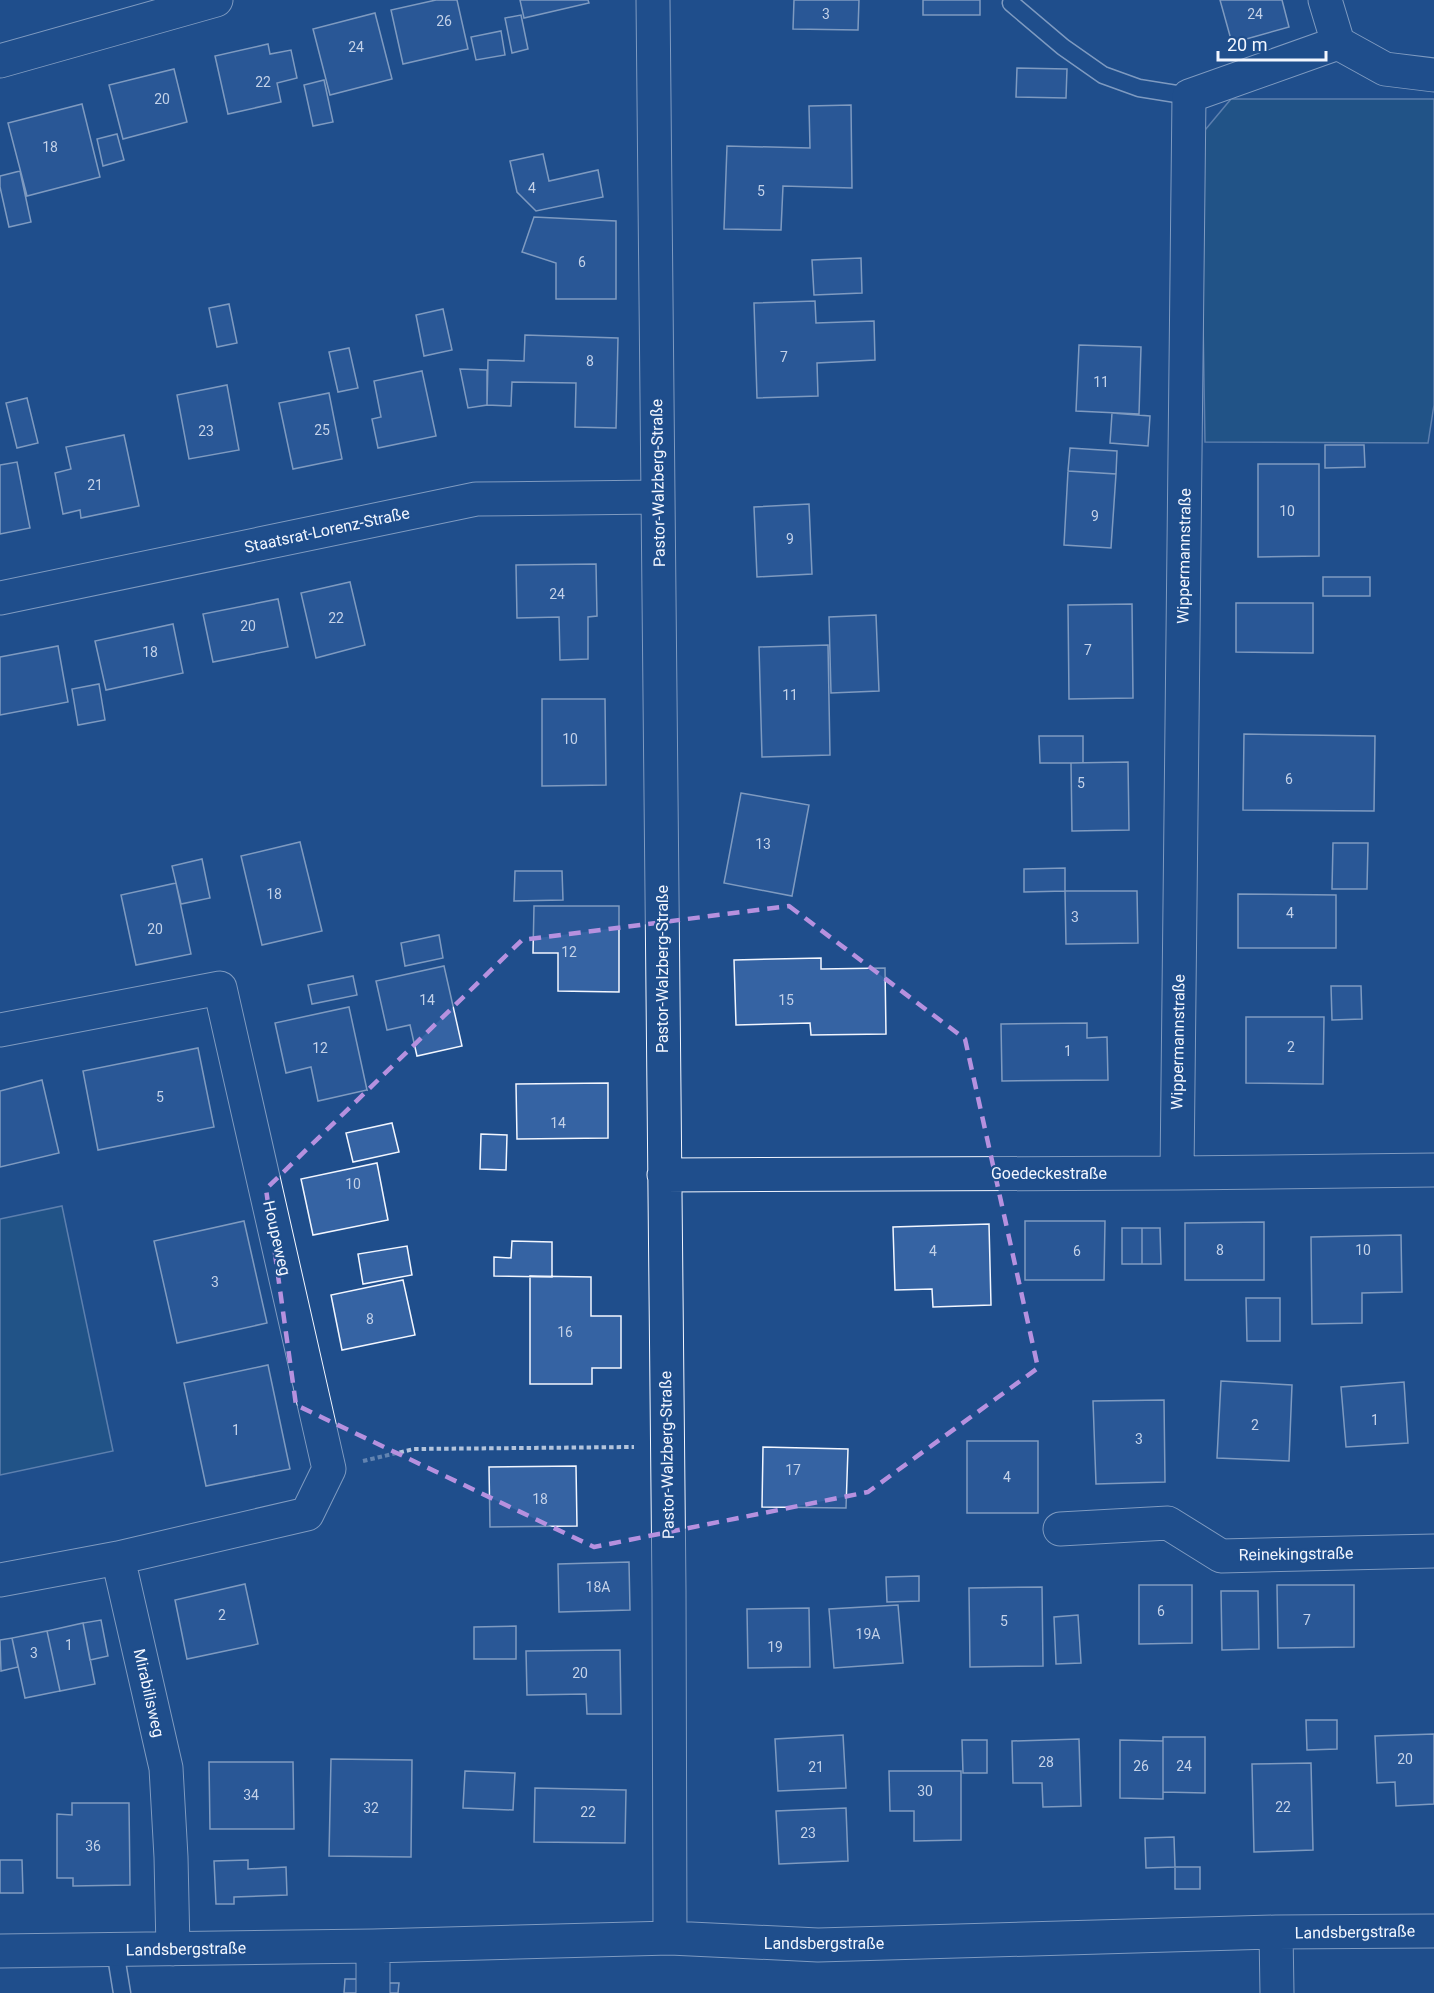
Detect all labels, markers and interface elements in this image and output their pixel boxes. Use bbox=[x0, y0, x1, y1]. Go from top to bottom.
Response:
house number: 3 bbox=[822, 6, 830, 22]
house number: 24 bbox=[1247, 6, 1263, 22]
house number: 26 bbox=[436, 13, 452, 29]
scale bar bbox=[1218, 24, 1326, 62]
text: 20 m bbox=[1227, 34, 1267, 55]
house number: 24 bbox=[348, 39, 364, 55]
house number: 22 bbox=[255, 74, 271, 90]
house number: 20 bbox=[154, 91, 170, 107]
house number: 18 bbox=[42, 139, 58, 155]
house number: 4 bbox=[528, 180, 536, 196]
house number: 5 bbox=[757, 183, 765, 199]
house number: 6 bbox=[578, 254, 586, 270]
house number: 7 bbox=[780, 349, 788, 365]
house number: 8 bbox=[586, 353, 594, 369]
house number: 11 bbox=[1093, 374, 1109, 390]
street label: Pastor-Walzberg-Straße bbox=[647, 399, 669, 567]
house number: 25 bbox=[314, 422, 330, 438]
house number: 23 bbox=[198, 423, 214, 439]
house number: 21 bbox=[87, 477, 103, 493]
street label: Wippermannstraße bbox=[1173, 488, 1195, 624]
street label: Staatsrat-Lorenz-Straße bbox=[243, 503, 411, 557]
house number: 10 bbox=[1279, 503, 1295, 519]
house number: 9 bbox=[1091, 508, 1099, 524]
house number: 9 bbox=[786, 531, 794, 547]
house number: 24 bbox=[549, 586, 565, 602]
house number: 22 bbox=[328, 610, 344, 626]
house number: 20 bbox=[240, 618, 256, 634]
house number: 7 bbox=[1084, 642, 1092, 658]
house number: 18 bbox=[142, 644, 158, 660]
house number: 11 bbox=[782, 687, 798, 703]
house number: 10 bbox=[562, 731, 578, 747]
house number: 6 bbox=[1285, 771, 1293, 787]
house number: 5 bbox=[1077, 775, 1085, 791]
house number: 13 bbox=[755, 836, 771, 852]
street label: Pastor-Walzberg-Straße bbox=[653, 885, 672, 1053]
house number: 18 bbox=[266, 886, 282, 902]
house number: 4 bbox=[1286, 905, 1294, 921]
house number: 3 bbox=[1071, 909, 1079, 925]
house number: 20 bbox=[147, 921, 163, 937]
house number: 12 bbox=[561, 944, 577, 960]
street label: Wippermannstraße bbox=[1167, 974, 1189, 1110]
house number: 14 bbox=[419, 992, 435, 1008]
house number: 15 bbox=[778, 992, 794, 1008]
house number: 2 bbox=[1287, 1039, 1295, 1055]
house number: 12 bbox=[312, 1040, 328, 1056]
house number: 1 bbox=[1064, 1043, 1072, 1059]
house number: 5 bbox=[156, 1089, 164, 1105]
house number: 14 bbox=[550, 1115, 566, 1131]
street label: Goedeckestraße bbox=[991, 1164, 1107, 1183]
house number: 10 bbox=[345, 1176, 361, 1192]
street label: Houpeweg bbox=[259, 1199, 295, 1277]
house number: 8 bbox=[1216, 1242, 1224, 1258]
house number: 10 bbox=[1355, 1242, 1371, 1258]
house number: 4 bbox=[929, 1243, 937, 1259]
house number: 6 bbox=[1073, 1243, 1081, 1259]
house number: 3 bbox=[211, 1274, 219, 1290]
house number: 8 bbox=[366, 1311, 374, 1327]
house number: 16 bbox=[557, 1324, 573, 1340]
street label: Pastor-Walzberg-Straße bbox=[656, 1371, 678, 1539]
house number: 1 bbox=[1371, 1412, 1379, 1428]
house number: 2 bbox=[1251, 1417, 1259, 1433]
house number: 1 bbox=[232, 1422, 240, 1438]
house number: 3 bbox=[1135, 1431, 1143, 1447]
house number: 17 bbox=[785, 1462, 801, 1478]
house number: 4 bbox=[1003, 1469, 1011, 1485]
house number: 18 bbox=[532, 1491, 548, 1507]
street label: Reinekingstraße bbox=[1238, 1544, 1354, 1564]
house number: 18A bbox=[586, 1579, 610, 1595]
house number: 6 bbox=[1157, 1603, 1165, 1619]
house number: 2 bbox=[218, 1607, 226, 1623]
house number: 7 bbox=[1303, 1612, 1311, 1628]
house number: 5 bbox=[1000, 1613, 1008, 1629]
house number: 19A bbox=[856, 1626, 880, 1642]
house number: 1 bbox=[65, 1637, 73, 1653]
house number: 19 bbox=[767, 1639, 783, 1655]
house number: 3 bbox=[30, 1645, 38, 1661]
street label: Mirabilisweg bbox=[130, 1647, 168, 1739]
house number: 20 bbox=[572, 1665, 588, 1681]
house number: 20 bbox=[1397, 1751, 1413, 1767]
house number: 28 bbox=[1038, 1754, 1054, 1770]
house number: 26 bbox=[1133, 1758, 1149, 1774]
house number: 24 bbox=[1176, 1758, 1192, 1774]
house number: 21 bbox=[808, 1759, 824, 1775]
house number: 30 bbox=[917, 1783, 933, 1799]
house number: 34 bbox=[243, 1787, 259, 1803]
house number: 22 bbox=[1275, 1799, 1291, 1815]
house number: 32 bbox=[363, 1800, 379, 1816]
house number: 22 bbox=[580, 1804, 596, 1820]
house number: 23 bbox=[800, 1825, 816, 1841]
house number: 36 bbox=[85, 1838, 101, 1854]
street label: Landsbergstraße bbox=[1295, 1921, 1415, 1943]
street label: Landsbergstraße bbox=[764, 1934, 884, 1953]
street label: Landsbergstraße bbox=[126, 1938, 246, 1960]

